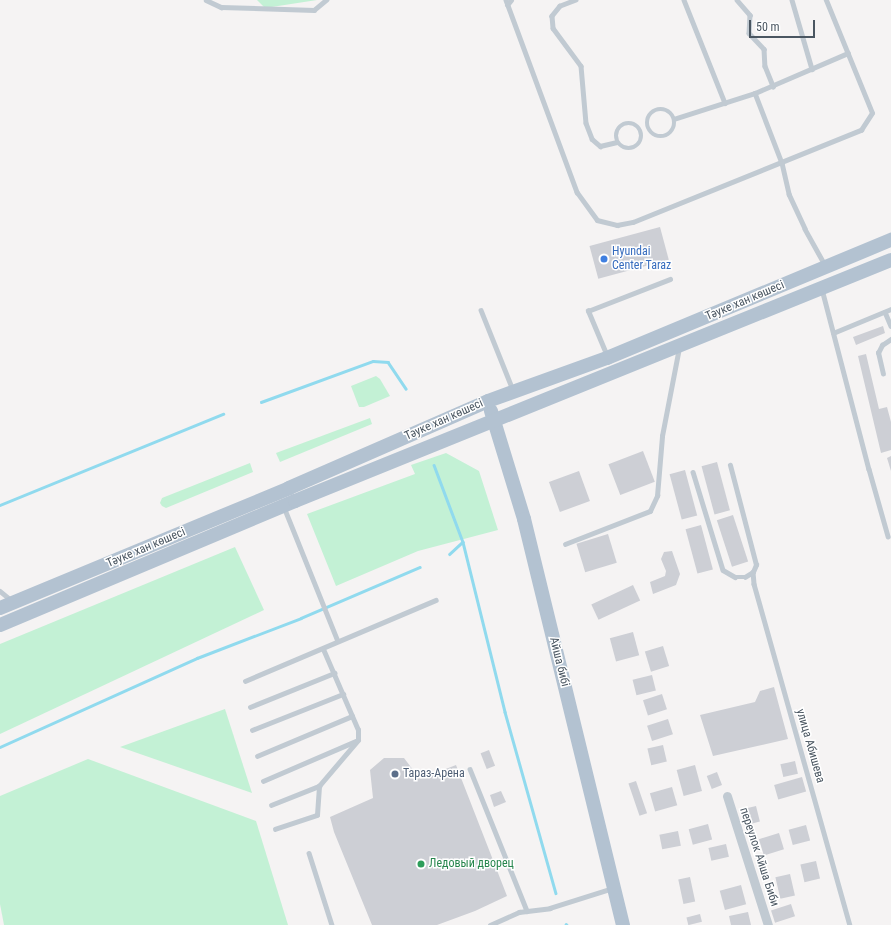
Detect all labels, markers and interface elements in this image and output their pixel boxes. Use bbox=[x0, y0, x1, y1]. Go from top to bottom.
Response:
scale bar bbox=[751, 12, 817, 38]
text: 50 m bbox=[756, 20, 780, 34]
place label: Hyundai Center Taraz bbox=[612, 245, 672, 273]
marker: Hyundai Center Taraz bbox=[599, 254, 609, 264]
street label: Тәуке хан көшесі bbox=[703, 278, 787, 324]
street label: Тәуке хан көшесі bbox=[403, 396, 485, 444]
street label: Тәуке хан көшесі bbox=[104, 525, 188, 571]
street label: Айша бибі bbox=[546, 636, 572, 688]
street label: улица Абишева bbox=[793, 707, 827, 785]
place label: Тараз-Арена bbox=[403, 767, 465, 781]
marker: Тараз-Арена bbox=[390, 769, 400, 779]
street label: переулок Айша Биби bbox=[736, 806, 782, 908]
place label: Ледовый дворец bbox=[429, 857, 514, 871]
marker: Ледовый дворец bbox=[416, 859, 426, 869]

